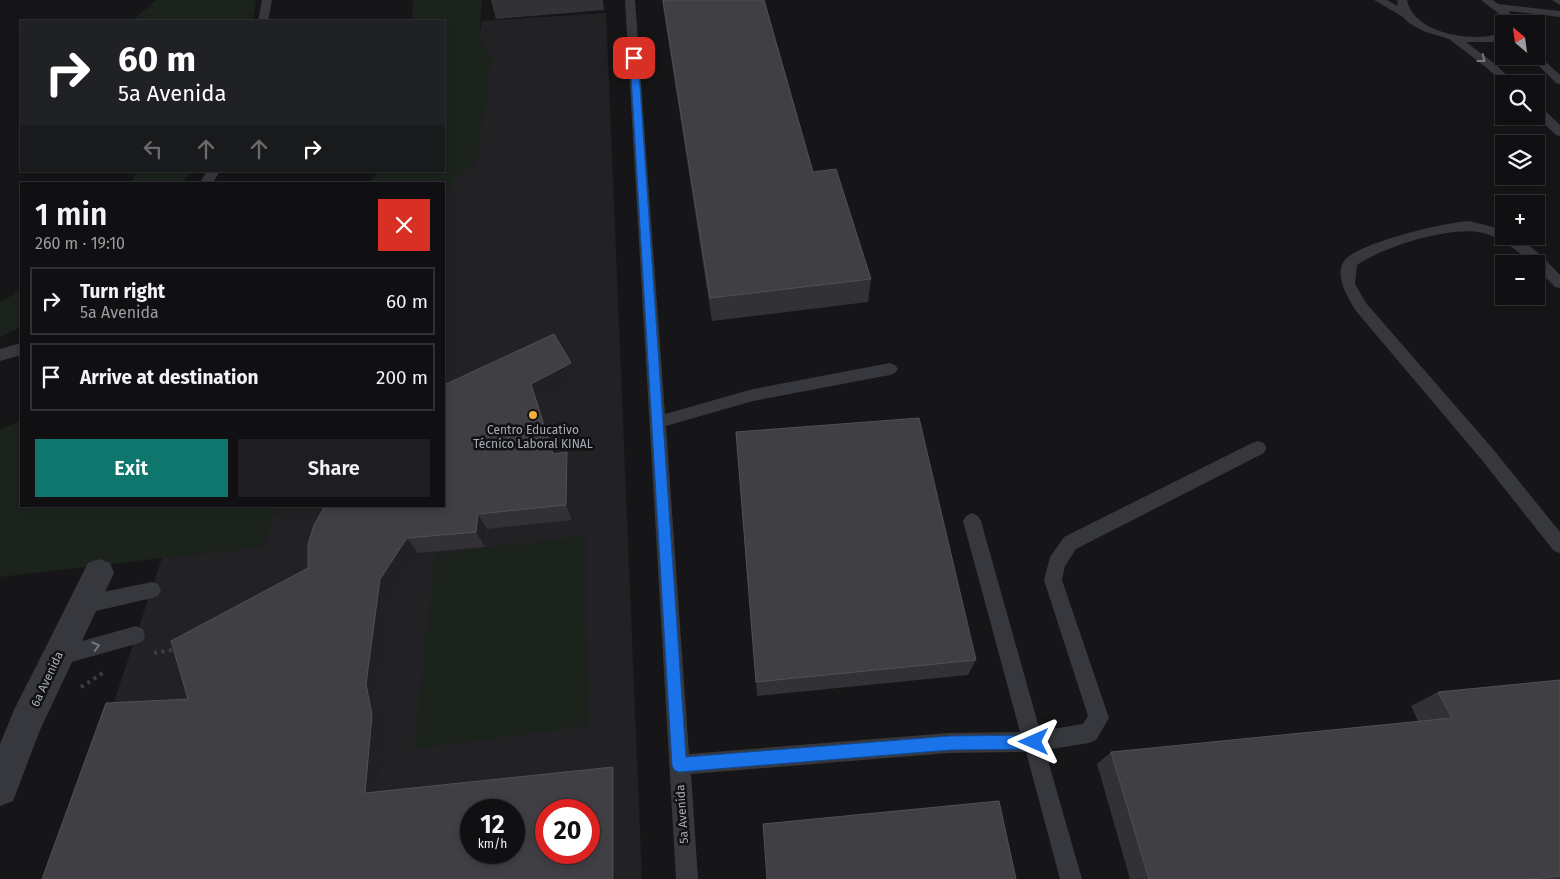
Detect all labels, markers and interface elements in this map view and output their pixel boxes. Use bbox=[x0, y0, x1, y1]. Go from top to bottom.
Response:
north arrow bbox=[1495, 15, 1545, 65]
map controls bbox=[1495, 15, 1545, 305]
pin bbox=[613, 37, 655, 79]
text: 60 m bbox=[118, 38, 196, 80]
icon: right bbox=[35, 40, 100, 105]
icon: arrive bbox=[620, 44, 648, 72]
one-way arrow bbox=[1476, 53, 1486, 62]
button: search bbox=[1495, 75, 1545, 125]
text: 5a Avenida bbox=[118, 80, 226, 107]
icon: left bbox=[139, 135, 167, 163]
icon: ahead bbox=[192, 135, 220, 163]
icon: ahead bbox=[245, 135, 273, 163]
icon: right bbox=[298, 135, 326, 163]
button: layers bbox=[1495, 135, 1545, 185]
button: + bbox=[1495, 195, 1545, 245]
text: 1 min bbox=[35, 197, 107, 233]
button: close bbox=[378, 199, 430, 251]
text: 260 m · 19:10 bbox=[35, 234, 125, 253]
button: − bbox=[1495, 255, 1545, 305]
text: Turn right bbox=[80, 280, 165, 303]
icon: right bbox=[37, 287, 65, 315]
text: 60 m bbox=[386, 290, 428, 313]
text: 5a Avenida bbox=[80, 303, 159, 322]
icon: arrive bbox=[37, 363, 65, 391]
text: Arrive at destination bbox=[80, 366, 259, 389]
text: 200 m bbox=[376, 366, 428, 389]
marker: Centro Educativo Técnico Laboral KINAL bbox=[527, 409, 539, 421]
place label: Centro Educativo Técnico Laboral KINAL bbox=[473, 423, 593, 451]
button: Exit bbox=[35, 439, 228, 497]
button: Share bbox=[238, 439, 430, 497]
one-way arrow bbox=[92, 642, 100, 652]
street label: 6a Avenida bbox=[28, 649, 66, 709]
position arrow bbox=[1007, 715, 1059, 767]
street label: 5a Avenida bbox=[673, 784, 691, 844]
speed limit sign: 20 bbox=[535, 799, 600, 864]
text: 12 bbox=[480, 810, 505, 840]
text: km/h bbox=[478, 837, 507, 851]

